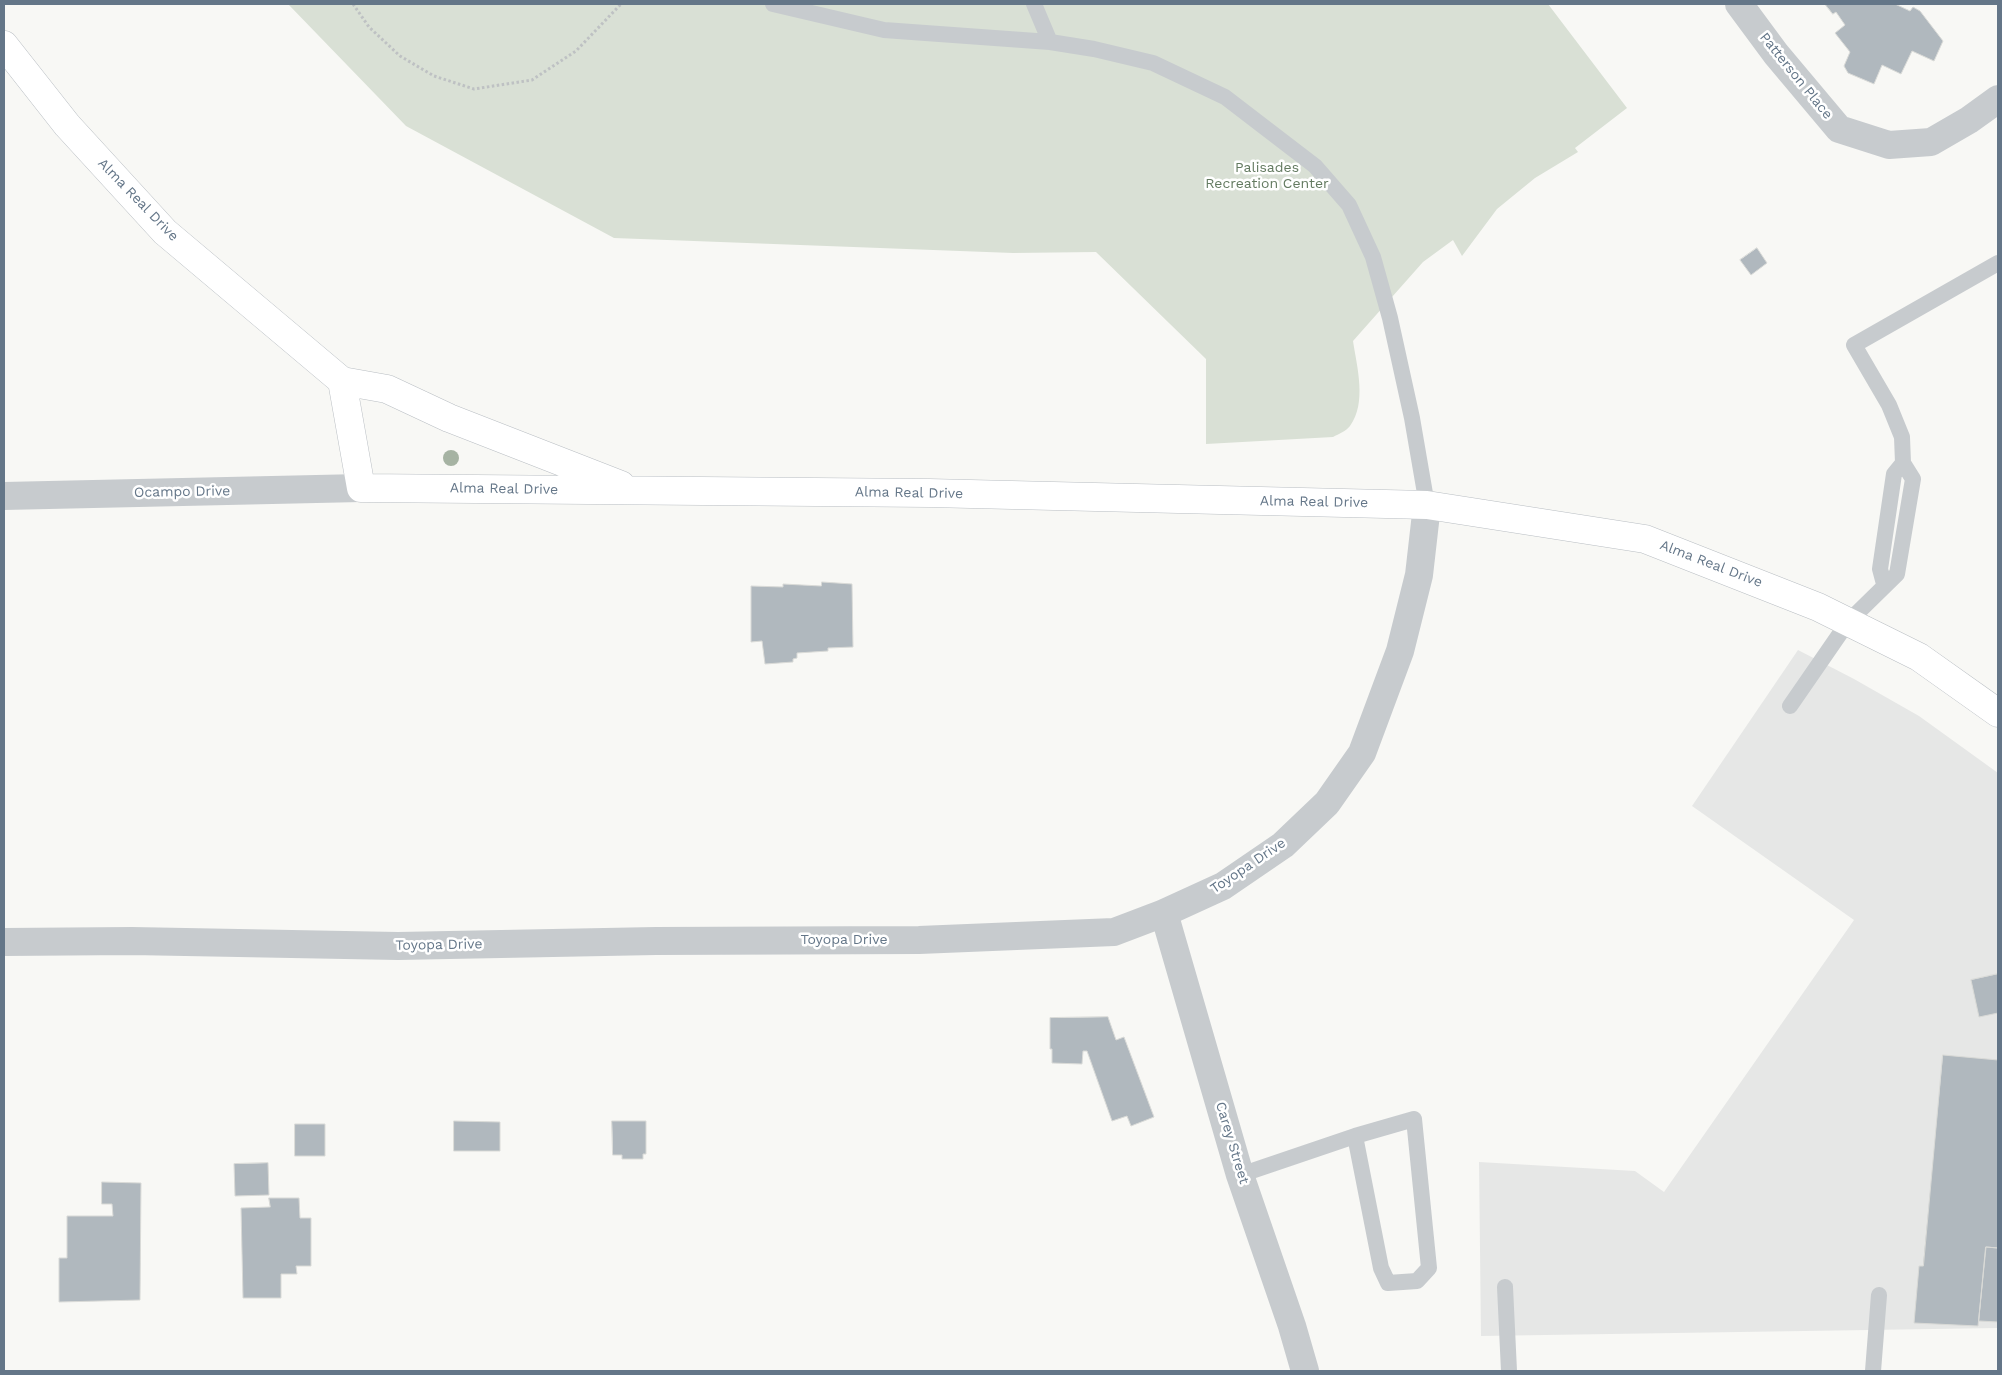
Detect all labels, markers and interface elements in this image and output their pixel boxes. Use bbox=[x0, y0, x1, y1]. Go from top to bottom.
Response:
street label: Patterson Place bbox=[1756, 29, 1836, 123]
street label: Alma Real Drive bbox=[94, 155, 182, 245]
park label: Palisades Recreation Center bbox=[1205, 160, 1329, 192]
street label: Alma Real Drive bbox=[450, 480, 558, 498]
street label: Ocampo Drive bbox=[134, 483, 230, 501]
street label: Alma Real Drive bbox=[855, 484, 963, 502]
street label: Alma Real Drive bbox=[1260, 493, 1368, 511]
street label: Alma Real Drive bbox=[1657, 537, 1765, 591]
street label: Toyopa Drive bbox=[1207, 835, 1289, 897]
street label: Toyopa Drive bbox=[800, 932, 888, 948]
street label: Toyopa Drive bbox=[395, 936, 483, 954]
street label: Carey Street bbox=[1212, 1100, 1252, 1186]

